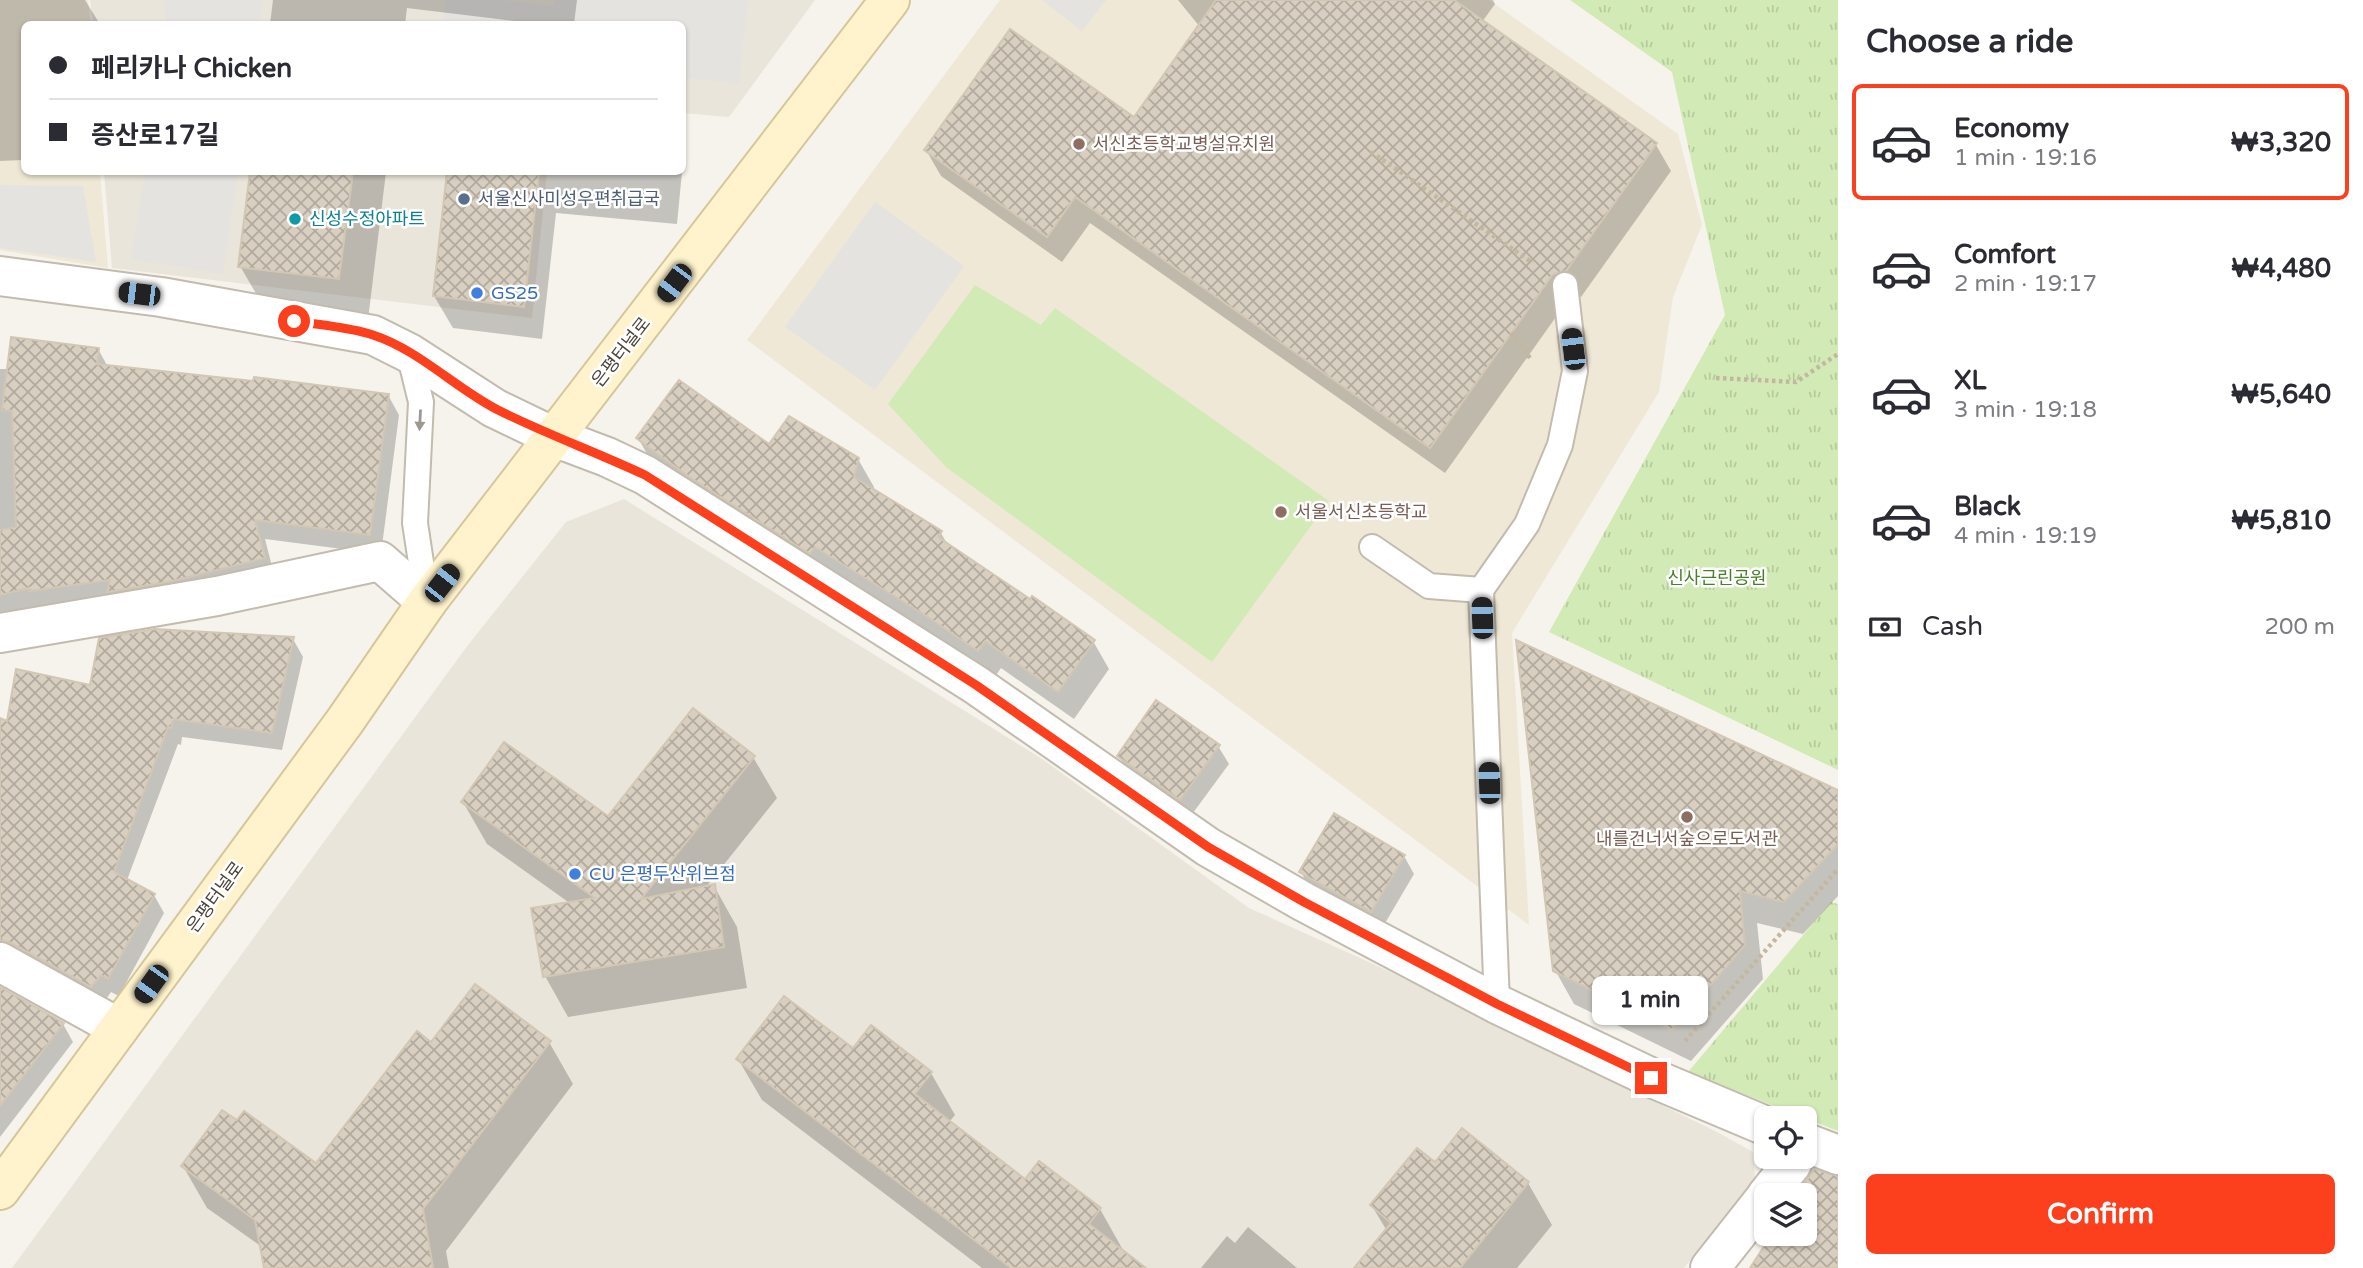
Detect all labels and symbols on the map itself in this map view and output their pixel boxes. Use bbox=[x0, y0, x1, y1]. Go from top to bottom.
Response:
place label: 서신초등학교병설유치원 bbox=[1093, 133, 1275, 155]
marker: 서신초등학교병설유치원 bbox=[1071, 136, 1087, 152]
place label: 서울신사미성우편취급국 bbox=[478, 188, 660, 210]
marker: 서울신사미성우편취급국 bbox=[456, 191, 472, 207]
place label: 신성수정아파트 bbox=[309, 208, 425, 230]
marker: 신성수정아파트 bbox=[287, 211, 303, 227]
car bbox=[653, 260, 696, 306]
car bbox=[117, 281, 162, 307]
place label: GS25 bbox=[491, 282, 538, 304]
marker: GS25 bbox=[469, 285, 485, 301]
route start bbox=[278, 305, 310, 337]
street label: 은평터널로 bbox=[587, 313, 655, 391]
car bbox=[1561, 327, 1586, 371]
one-way arrow bbox=[415, 409, 426, 431]
place label: 서울서신초등학교 bbox=[1295, 501, 1427, 523]
marker: 서울서신초등학교 bbox=[1273, 504, 1289, 520]
car bbox=[421, 560, 464, 606]
park label: 신사근린공원 bbox=[1667, 567, 1767, 589]
car bbox=[1471, 597, 1494, 639]
car bbox=[1478, 762, 1501, 804]
marker: 내를건너서숲으로도서관 bbox=[1679, 809, 1695, 825]
place label: 내를건너서숲으로도서관 bbox=[1596, 828, 1779, 850]
street label: 은평터널로 bbox=[182, 857, 248, 937]
place label: CU 은평두산위브점 bbox=[589, 863, 736, 885]
marker: CU 은평두산위브점 bbox=[567, 866, 583, 882]
car bbox=[131, 961, 172, 1007]
callout: 1 min bbox=[1593, 976, 1709, 1026]
route end bbox=[1635, 1062, 1667, 1094]

